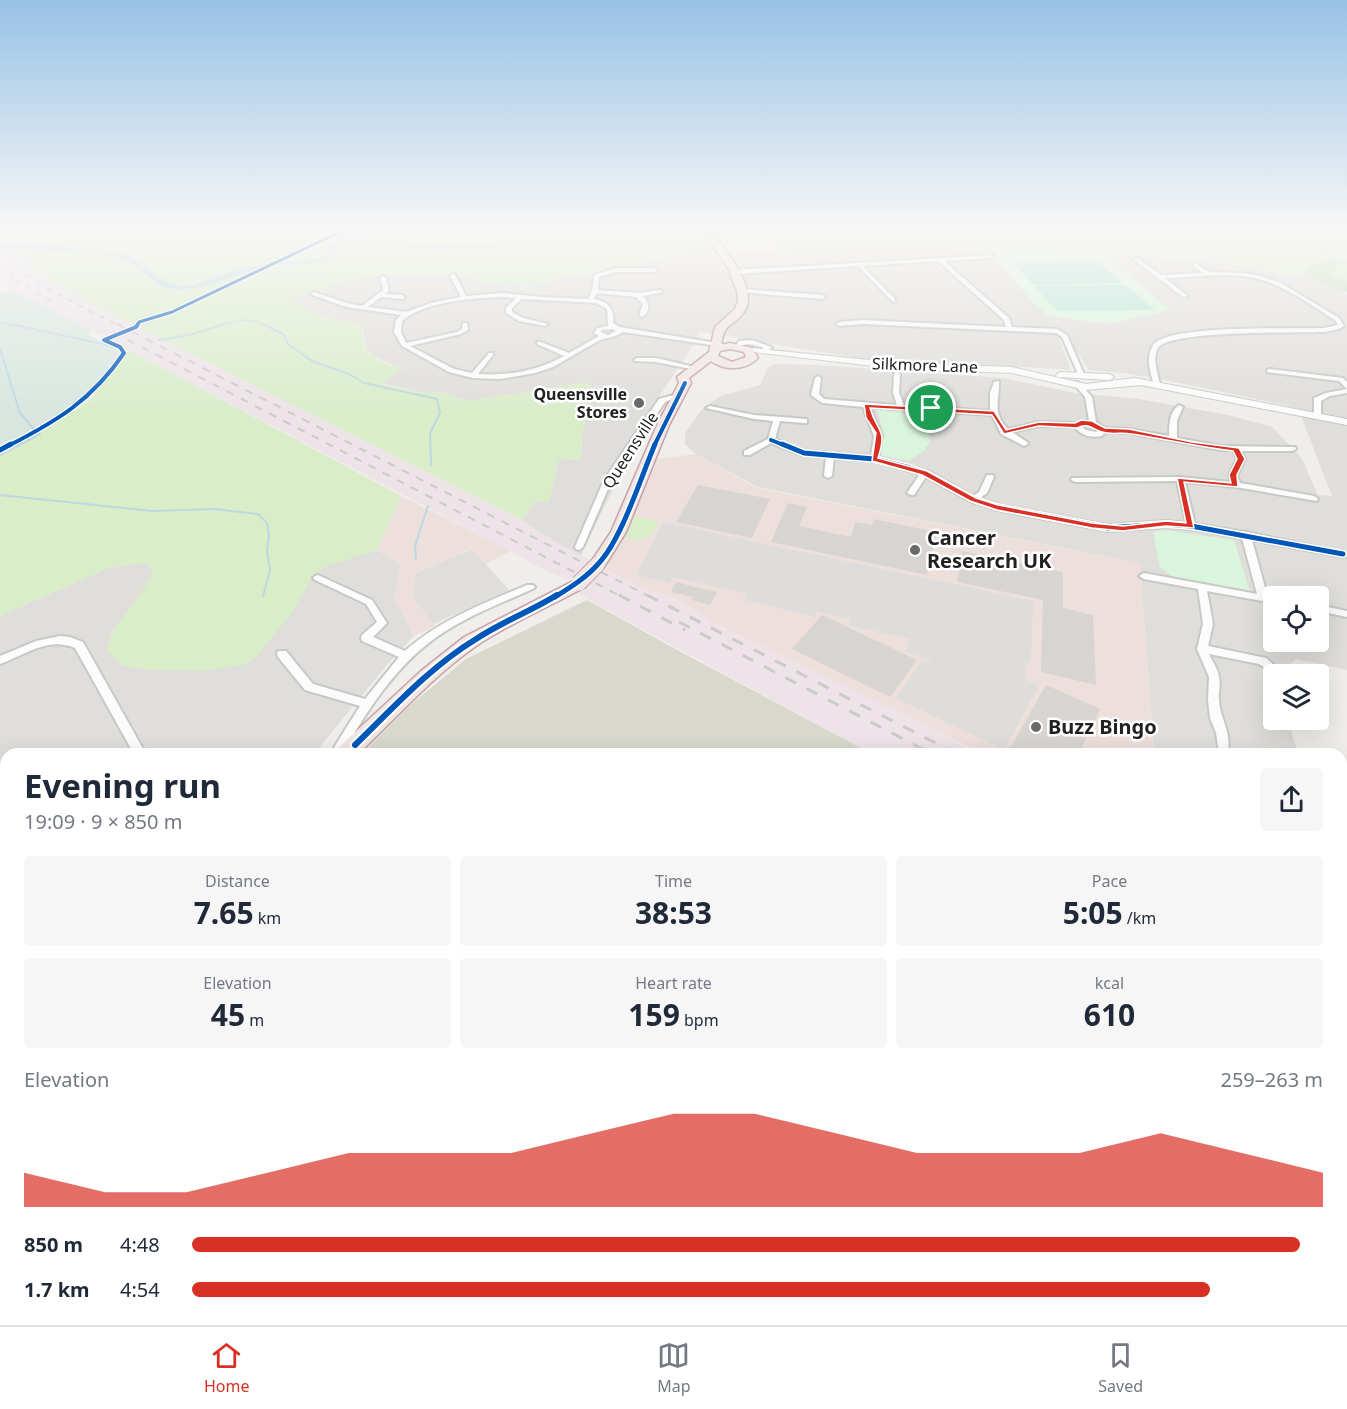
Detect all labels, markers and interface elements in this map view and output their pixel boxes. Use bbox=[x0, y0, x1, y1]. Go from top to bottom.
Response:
street label: Silkmore Lane bbox=[872, 352, 978, 378]
pin bbox=[905, 382, 956, 433]
place label: Queensville Stores bbox=[533, 383, 627, 423]
icon: arrive bbox=[914, 391, 947, 424]
marker: Queensville Stores bbox=[632, 396, 646, 410]
street label: Queensville bbox=[597, 407, 663, 493]
place label: Cancer Research UK bbox=[927, 524, 1052, 574]
marker: Cancer Research UK bbox=[908, 543, 922, 557]
map controls bbox=[1263, 586, 1329, 730]
button: locate bbox=[1263, 586, 1329, 652]
button: layers bbox=[1263, 664, 1329, 730]
place label: Buzz Bingo bbox=[1048, 713, 1157, 740]
marker: Buzz Bingo bbox=[1029, 720, 1043, 734]
text: Evening run bbox=[24, 763, 221, 808]
button: share bbox=[1260, 768, 1323, 831]
text: 19:09 · 9 × 850 m bbox=[24, 808, 182, 835]
text: Distance bbox=[205, 870, 270, 892]
text: Time bbox=[655, 870, 692, 892]
text: Pace bbox=[1092, 870, 1127, 892]
text: 7.65 bbox=[194, 892, 254, 933]
text: 38:53 bbox=[635, 892, 712, 933]
text: 5:05 bbox=[1063, 892, 1123, 933]
text: km bbox=[254, 907, 281, 929]
text: /km bbox=[1123, 907, 1156, 929]
text: Elevation bbox=[203, 972, 272, 994]
text: Heart rate bbox=[635, 972, 712, 994]
text: kcal bbox=[1095, 972, 1124, 994]
text: 45 bbox=[211, 994, 245, 1035]
text: 159 bbox=[628, 994, 680, 1035]
text: 610 bbox=[1084, 994, 1135, 1035]
text: m bbox=[245, 1009, 264, 1031]
text: bpm bbox=[680, 1009, 719, 1031]
text: Elevation bbox=[24, 1066, 109, 1093]
text: 259–263 m bbox=[1220, 1066, 1323, 1093]
text: 850 m bbox=[24, 1231, 83, 1258]
text: 4:48 bbox=[120, 1231, 160, 1258]
text: 1.7 km bbox=[24, 1276, 90, 1303]
text: 4:54 bbox=[120, 1276, 160, 1303]
tab: Home bbox=[204, 1339, 249, 1397]
tab: Map bbox=[657, 1339, 691, 1397]
tab: Saved bbox=[1098, 1339, 1143, 1397]

